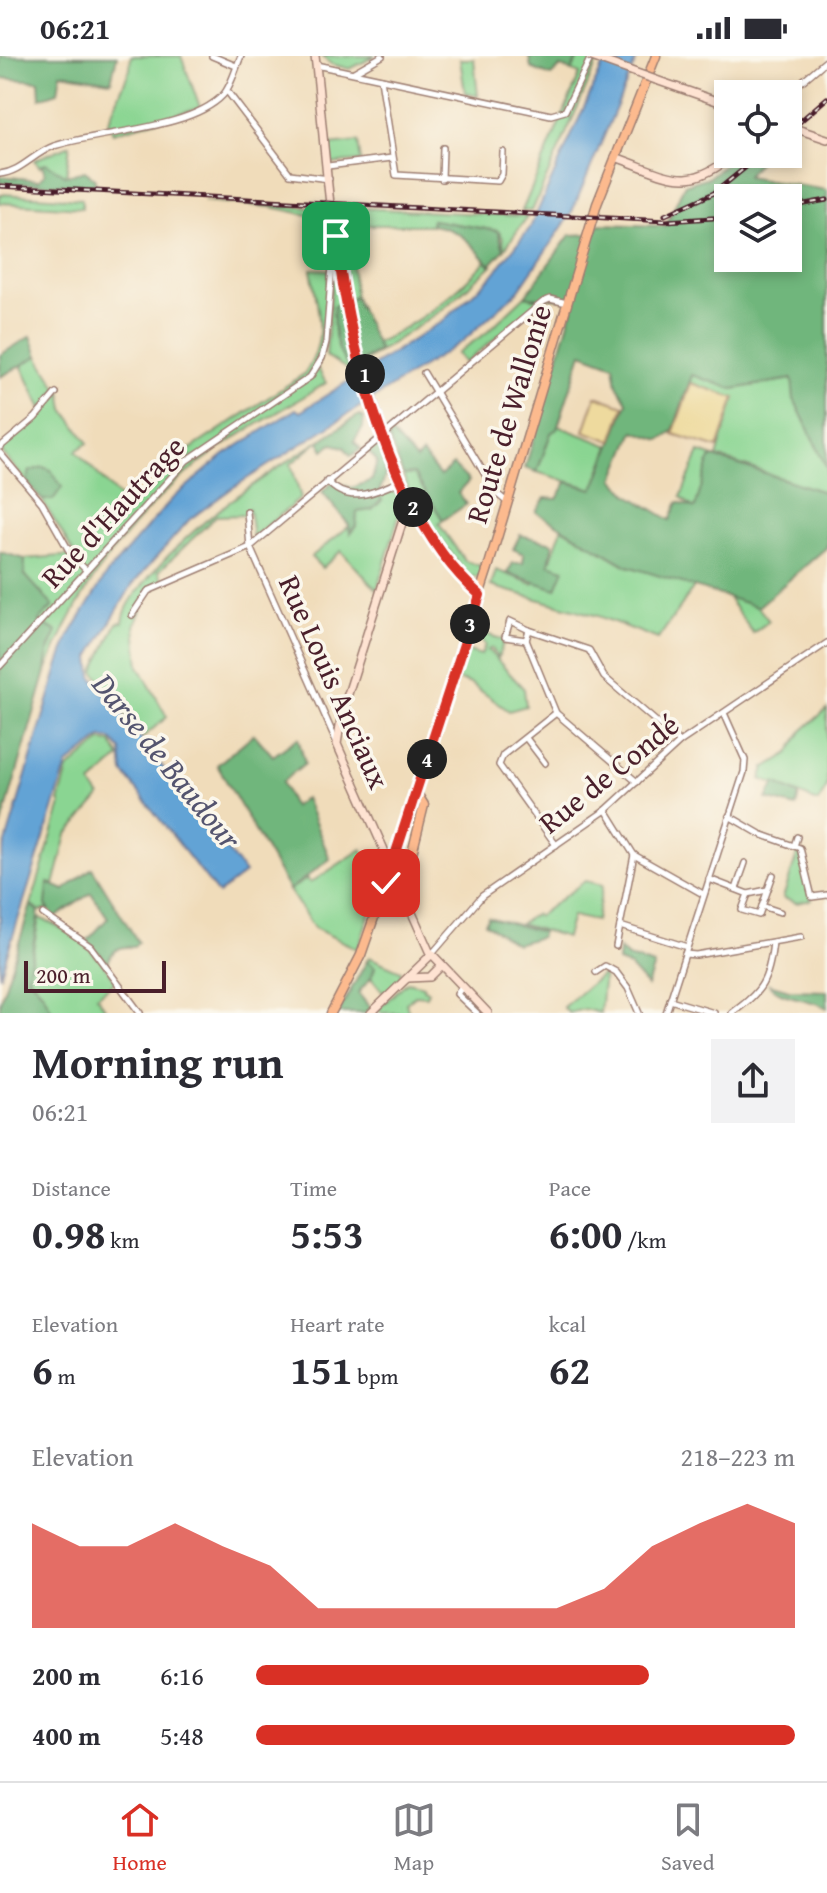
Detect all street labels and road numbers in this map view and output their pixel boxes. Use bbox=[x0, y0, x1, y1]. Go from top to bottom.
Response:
street label: Route de Wallonie bbox=[454, 299, 562, 529]
street label: Rue d'Hautrage bbox=[30, 425, 195, 597]
street label: Rue Louis Anciaux bbox=[268, 568, 402, 796]
street label: Rue de Condé bbox=[529, 703, 688, 844]

